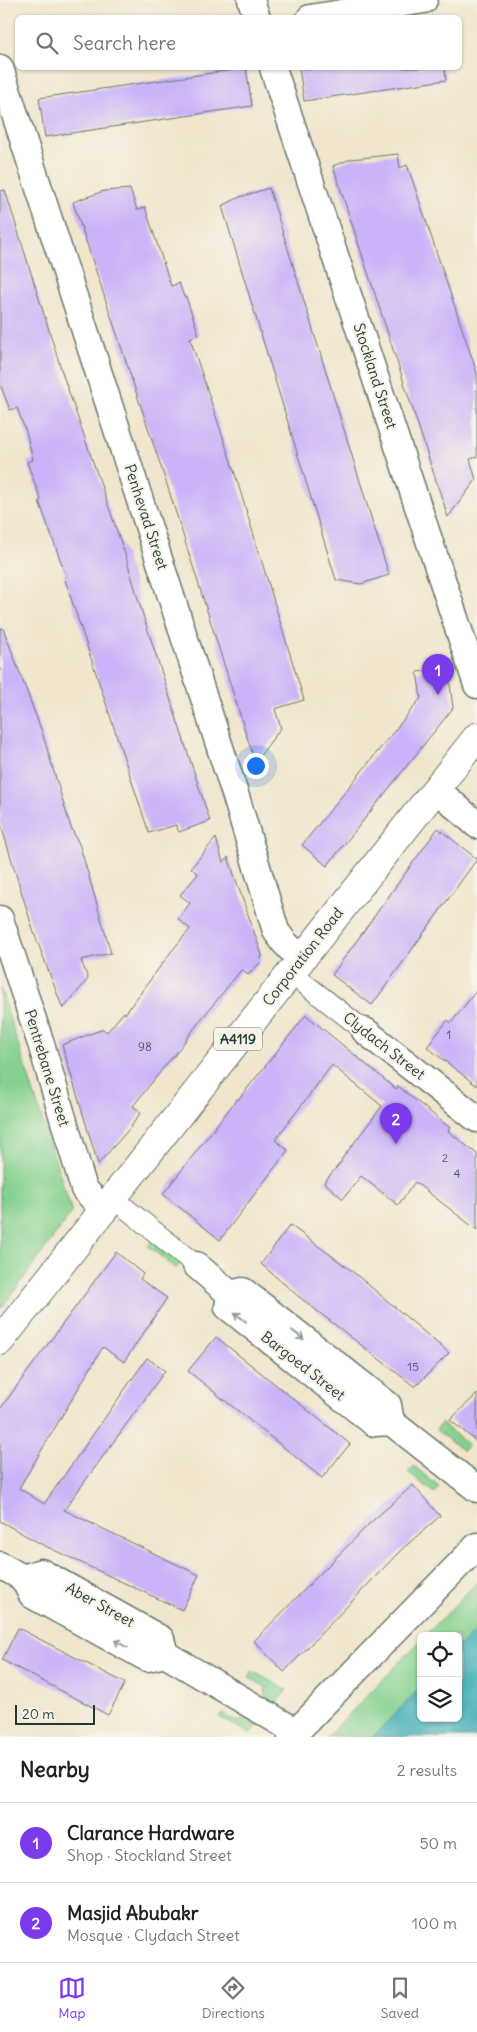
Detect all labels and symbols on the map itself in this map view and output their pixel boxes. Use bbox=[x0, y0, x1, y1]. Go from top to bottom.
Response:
street label: Stockland Street bbox=[349, 321, 401, 431]
street label: Penhevad Street bbox=[120, 462, 173, 572]
pin: 1 bbox=[422, 654, 454, 695]
your location bbox=[243, 753, 269, 779]
street label: Corporation Road bbox=[258, 903, 347, 1010]
street label: Pentrebane Street bbox=[21, 1007, 74, 1129]
street label: Clydach Street bbox=[339, 1008, 429, 1084]
house number: 1 bbox=[447, 1027, 451, 1042]
road number: A4119 bbox=[214, 1028, 262, 1050]
house number: 98 bbox=[138, 1039, 152, 1054]
pin: 2 bbox=[380, 1103, 412, 1144]
house number: 2 bbox=[442, 1150, 449, 1165]
house number: 4 bbox=[454, 1166, 461, 1181]
one-way arrow bbox=[234, 1311, 247, 1322]
street label: Bargoed Street bbox=[257, 1327, 349, 1404]
one-way arrow bbox=[292, 1329, 305, 1340]
house number: 15 bbox=[407, 1359, 419, 1374]
street label: Aber Street bbox=[63, 1578, 138, 1631]
one-way arrow bbox=[114, 1638, 128, 1648]
scale bar bbox=[15, 1702, 95, 1725]

